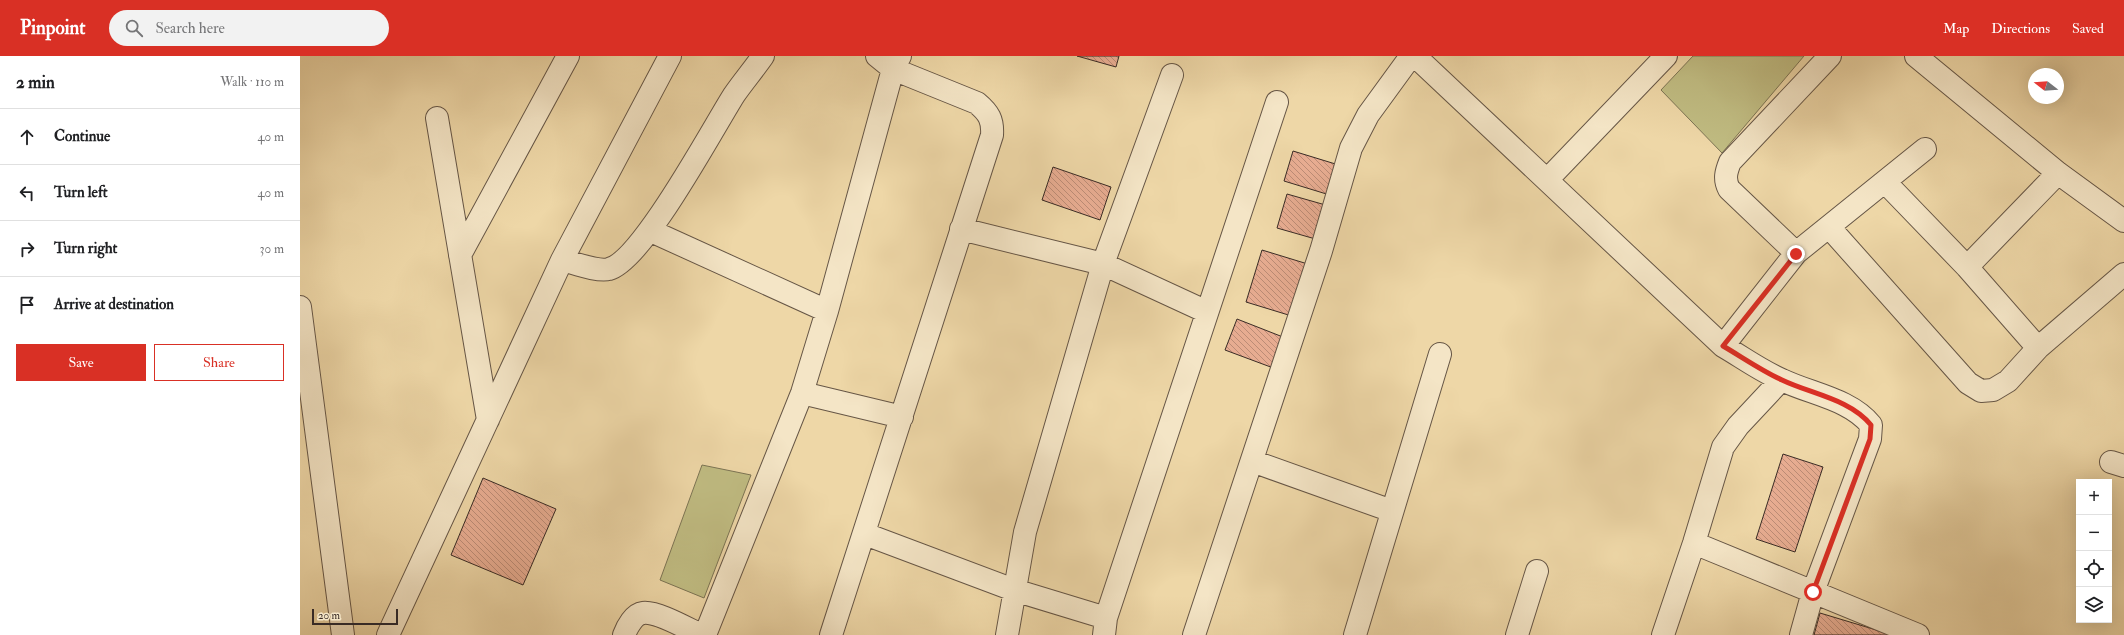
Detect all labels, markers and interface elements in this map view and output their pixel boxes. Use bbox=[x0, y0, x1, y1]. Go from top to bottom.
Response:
search box bbox=[109, 10, 389, 46]
text: Pinpoint bbox=[20, 16, 85, 40]
icon: search bbox=[123, 17, 145, 39]
text: Search here bbox=[155, 19, 225, 38]
text: Map bbox=[1943, 20, 1969, 37]
text: Directions bbox=[1991, 20, 2050, 37]
text: Saved bbox=[2072, 20, 2104, 37]
north arrow bbox=[2028, 68, 2064, 104]
text: 2 min bbox=[16, 72, 55, 93]
text: Walk · 110 m bbox=[220, 74, 284, 90]
icon: ahead bbox=[16, 126, 38, 148]
text: Continue bbox=[54, 127, 110, 146]
text: 40 m bbox=[258, 129, 284, 145]
icon: left bbox=[16, 182, 38, 204]
text: Turn left bbox=[54, 183, 108, 202]
text: 40 m bbox=[258, 185, 284, 201]
icon: right bbox=[16, 238, 38, 260]
text: Turn right bbox=[54, 239, 117, 258]
text: 30 m bbox=[260, 241, 284, 257]
route end bbox=[1787, 245, 1805, 263]
icon: arrive bbox=[16, 294, 38, 316]
text: Arrive at destination bbox=[54, 295, 174, 314]
button: Save bbox=[16, 344, 146, 381]
button: Share bbox=[154, 344, 284, 381]
map controls bbox=[2076, 479, 2112, 623]
button: + bbox=[2076, 479, 2112, 515]
button: − bbox=[2076, 515, 2112, 551]
button: locate bbox=[2076, 551, 2112, 587]
route start bbox=[1804, 583, 1822, 601]
button: layers bbox=[2076, 587, 2112, 623]
scale bar bbox=[312, 607, 398, 626]
text: 20 m bbox=[318, 609, 340, 622]

